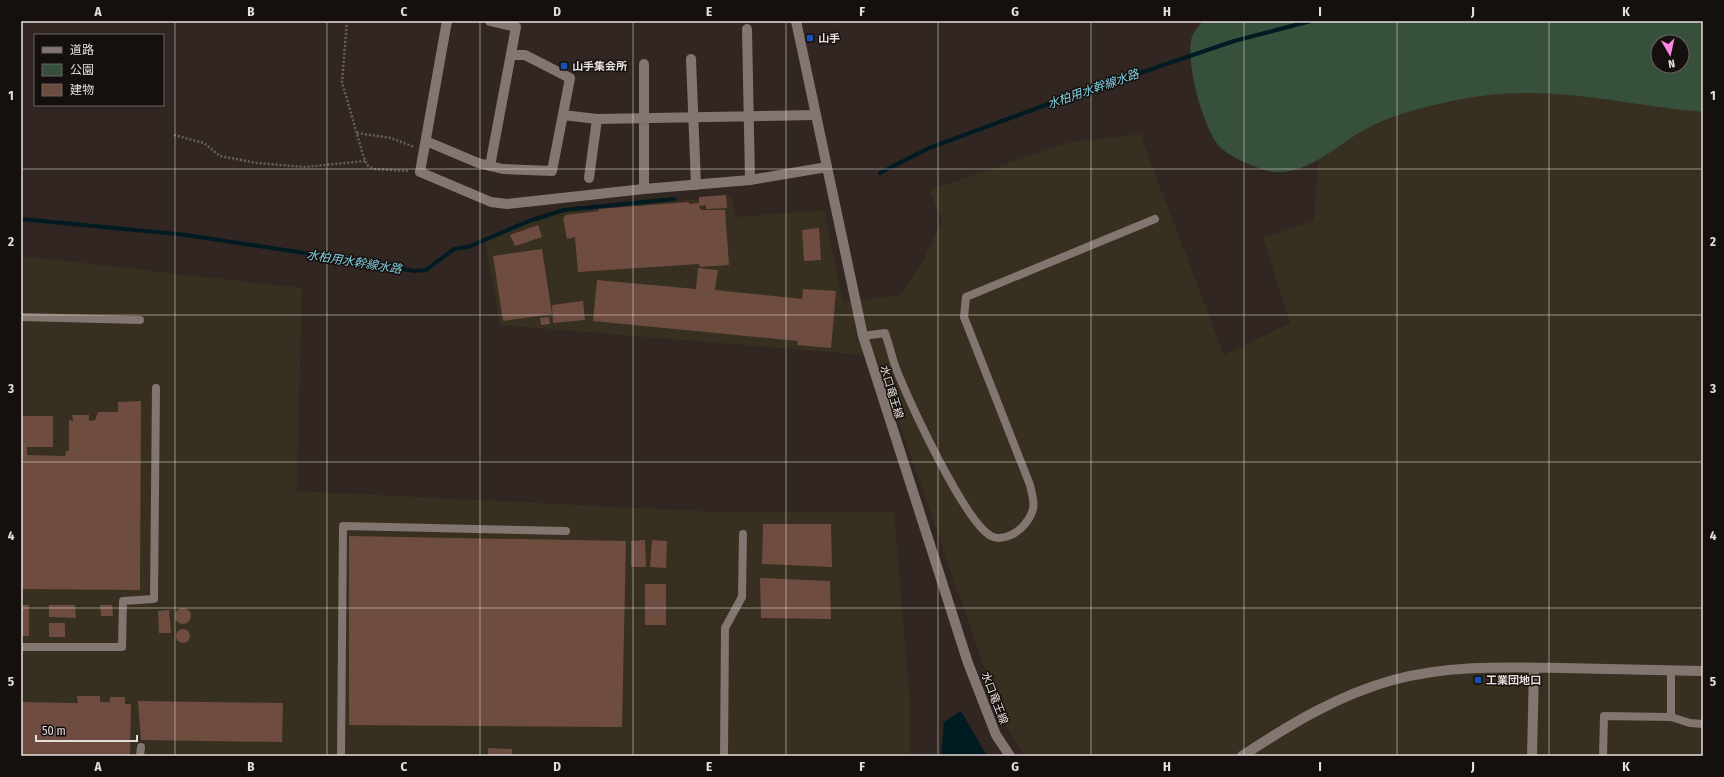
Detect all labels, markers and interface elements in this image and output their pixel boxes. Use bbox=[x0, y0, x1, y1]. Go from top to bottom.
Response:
text: A bbox=[93, 4, 102, 19]
text: B bbox=[247, 4, 255, 19]
text: C bbox=[401, 4, 408, 19]
text: D bbox=[553, 4, 561, 19]
text: E bbox=[706, 4, 712, 19]
text: F bbox=[859, 4, 865, 19]
text: G bbox=[1011, 4, 1019, 19]
text: H bbox=[1163, 4, 1171, 19]
text: I bbox=[1318, 4, 1322, 19]
text: J bbox=[1470, 4, 1475, 19]
text: K bbox=[1622, 4, 1630, 19]
place label: 山手 bbox=[818, 32, 840, 45]
marker: 山手 bbox=[805, 33, 815, 43]
legend bbox=[34, 34, 164, 106]
north arrow bbox=[1650, 34, 1690, 74]
text: 道路 bbox=[70, 43, 94, 57]
text: N bbox=[1667, 56, 1676, 70]
place label: 山手集会所 bbox=[572, 60, 627, 73]
marker: 山手集会所 bbox=[559, 61, 569, 71]
text: 公園 bbox=[70, 63, 94, 77]
water label: 水柏用水幹線水路 bbox=[1045, 66, 1142, 111]
text: 建物 bbox=[70, 83, 94, 97]
text: 1 bbox=[8, 88, 14, 103]
text: 1 bbox=[1710, 88, 1716, 103]
text: 2 bbox=[7, 234, 14, 249]
text: 2 bbox=[1709, 234, 1716, 249]
water label: 水柏用水幹線水路 bbox=[305, 248, 403, 277]
street label: 水口竜王線 bbox=[877, 364, 906, 420]
text: 3 bbox=[7, 381, 14, 396]
text: 3 bbox=[1709, 381, 1716, 396]
text: 4 bbox=[8, 528, 15, 543]
text: 4 bbox=[1710, 528, 1717, 543]
street label: 水口竜王線 bbox=[979, 670, 1010, 726]
text: 5 bbox=[8, 674, 14, 689]
place label: 工業団地口 bbox=[1486, 674, 1541, 687]
text: 5 bbox=[1710, 674, 1716, 689]
marker: 工業団地口 bbox=[1473, 675, 1483, 685]
scale bar bbox=[36, 717, 137, 743]
text: 50 m bbox=[42, 724, 66, 738]
text: A bbox=[93, 759, 102, 774]
text: B bbox=[247, 759, 255, 774]
text: C bbox=[401, 759, 408, 774]
text: D bbox=[553, 759, 561, 774]
text: E bbox=[706, 759, 712, 774]
text: F bbox=[859, 759, 865, 774]
text: G bbox=[1011, 759, 1019, 774]
text: H bbox=[1163, 759, 1171, 774]
text: I bbox=[1318, 759, 1322, 774]
text: J bbox=[1470, 759, 1475, 774]
text: K bbox=[1622, 759, 1630, 774]

